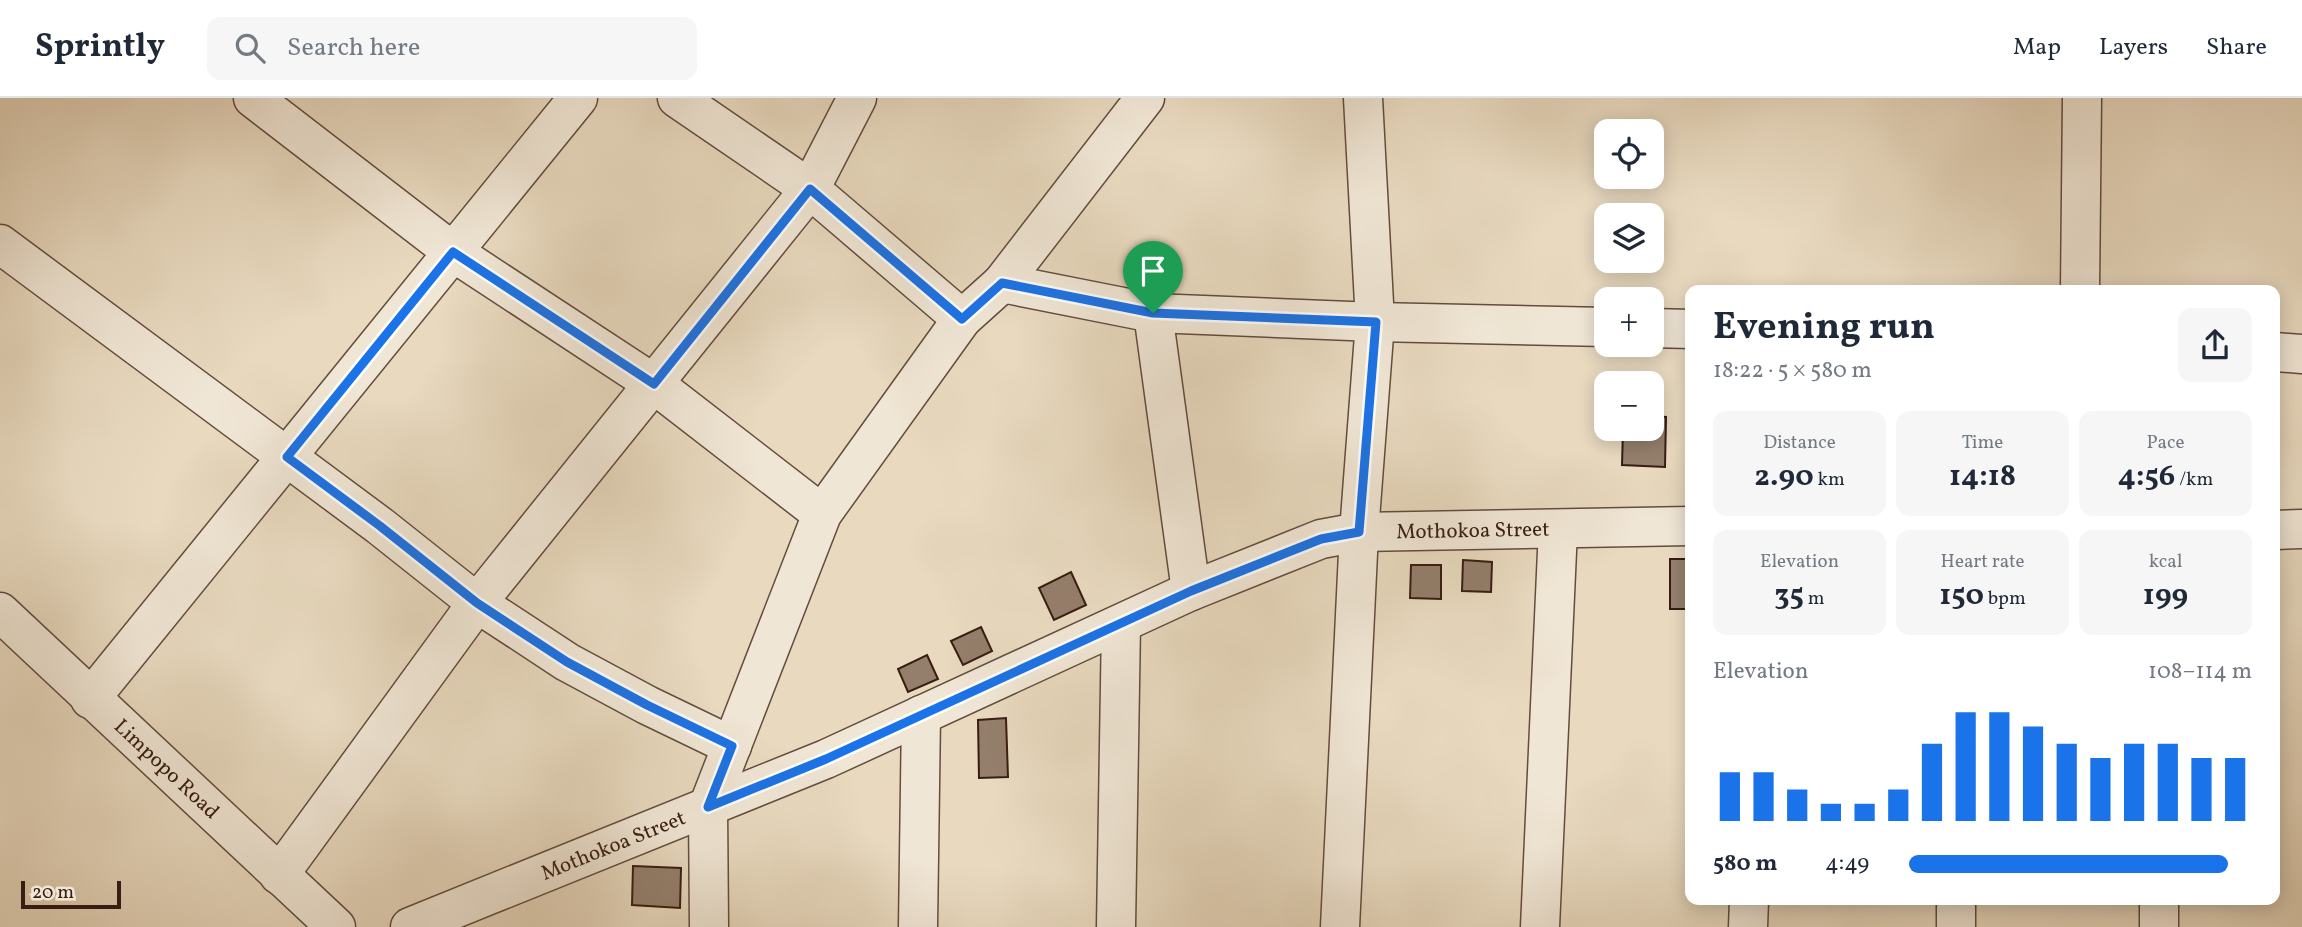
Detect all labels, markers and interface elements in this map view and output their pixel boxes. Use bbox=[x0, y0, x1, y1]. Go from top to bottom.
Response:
search box bbox=[207, 17, 697, 80]
text: Sprintly bbox=[35, 25, 165, 71]
icon: search bbox=[231, 29, 269, 67]
text: Search here bbox=[287, 30, 420, 66]
text: Map bbox=[2013, 31, 2061, 65]
text: Layers bbox=[2099, 31, 2168, 65]
text: Share bbox=[2206, 31, 2267, 65]
map controls bbox=[1594, 119, 1664, 441]
button: locate bbox=[1594, 119, 1664, 189]
button: layers bbox=[1594, 203, 1664, 273]
pin bbox=[1123, 241, 1183, 313]
icon: arrive bbox=[1134, 252, 1172, 290]
button: + bbox=[1594, 287, 1664, 357]
text: Evening run bbox=[1713, 302, 1935, 355]
button: share bbox=[2178, 308, 2252, 382]
text: 18:22 · 5 × 580 m bbox=[1713, 355, 1872, 387]
button: − bbox=[1594, 371, 1664, 441]
text: Distance bbox=[1763, 430, 1836, 456]
text: Time bbox=[1962, 430, 2003, 456]
text: Pace bbox=[2146, 430, 2185, 456]
text: 2.90 bbox=[1754, 456, 1814, 498]
text: 14:18 bbox=[1949, 456, 2016, 498]
text: 4:56 bbox=[2118, 456, 2175, 498]
text: km bbox=[1814, 467, 1845, 493]
text: /km bbox=[2175, 467, 2213, 493]
street label: Mothokoa Street bbox=[1396, 516, 1550, 547]
text: Elevation bbox=[1760, 549, 1839, 575]
text: Heart rate bbox=[1941, 549, 2024, 575]
text: kcal bbox=[2149, 549, 2182, 575]
text: 35 bbox=[1774, 575, 1804, 617]
text: 150 bbox=[1939, 575, 1984, 617]
text: 199 bbox=[2143, 575, 2188, 617]
text: m bbox=[1804, 586, 1825, 612]
text: bpm bbox=[1984, 586, 2026, 612]
text: Elevation bbox=[1713, 656, 1809, 688]
text: 108–114 m bbox=[2148, 656, 2252, 688]
street label: Limpopo Road bbox=[107, 713, 225, 826]
street label: Mothokoa Street bbox=[537, 804, 690, 889]
text: 580 m bbox=[1713, 848, 1778, 880]
text: 4:49 bbox=[1825, 848, 1869, 880]
scale bar bbox=[21, 878, 121, 910]
text: 20 m bbox=[32, 880, 74, 906]

